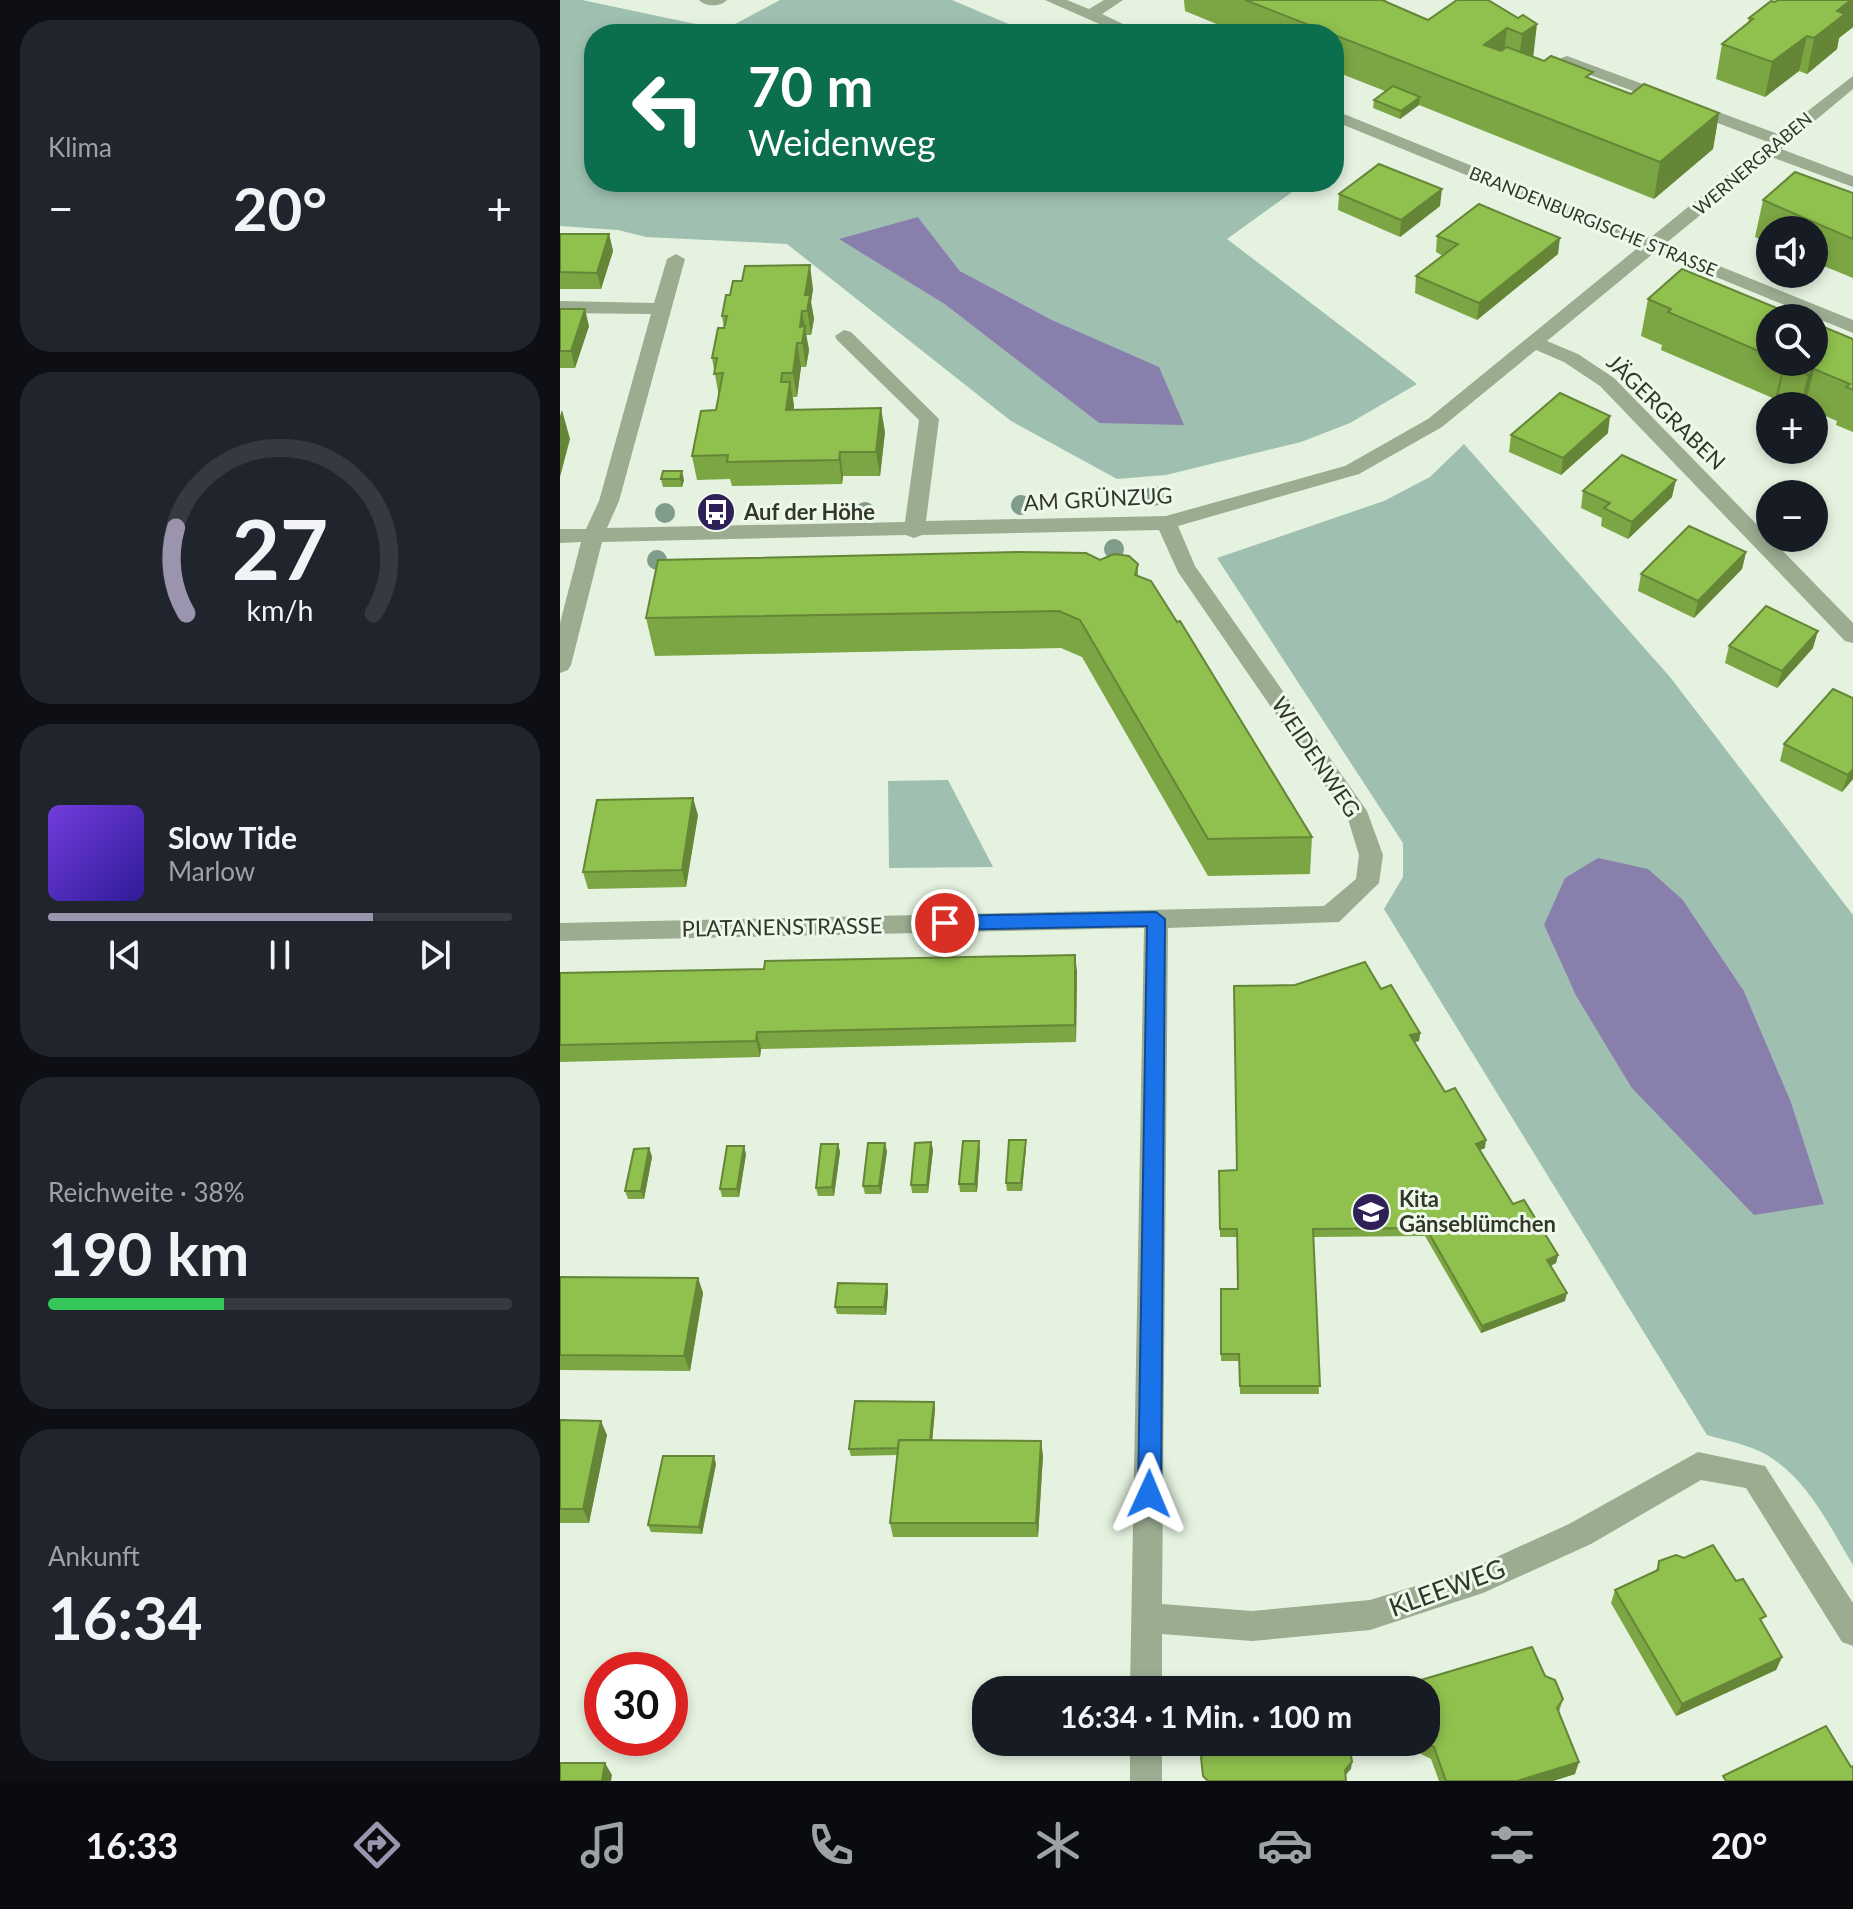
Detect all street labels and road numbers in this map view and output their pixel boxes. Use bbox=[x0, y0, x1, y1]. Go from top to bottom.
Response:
street label: WERNERGRABEN bbox=[1689, 107, 1816, 219]
street label: BRANDENBURGISCHE STRASSE bbox=[1466, 161, 1720, 281]
street label: JÄGERGRABEN bbox=[1601, 348, 1731, 475]
street label: AM GRÜNZUG bbox=[1023, 481, 1173, 516]
street label: WEIDENWEG bbox=[1266, 692, 1367, 822]
street label: PLATANENSTRASSE bbox=[681, 911, 883, 942]
street label: KLEEWEG bbox=[1384, 1551, 1509, 1623]

